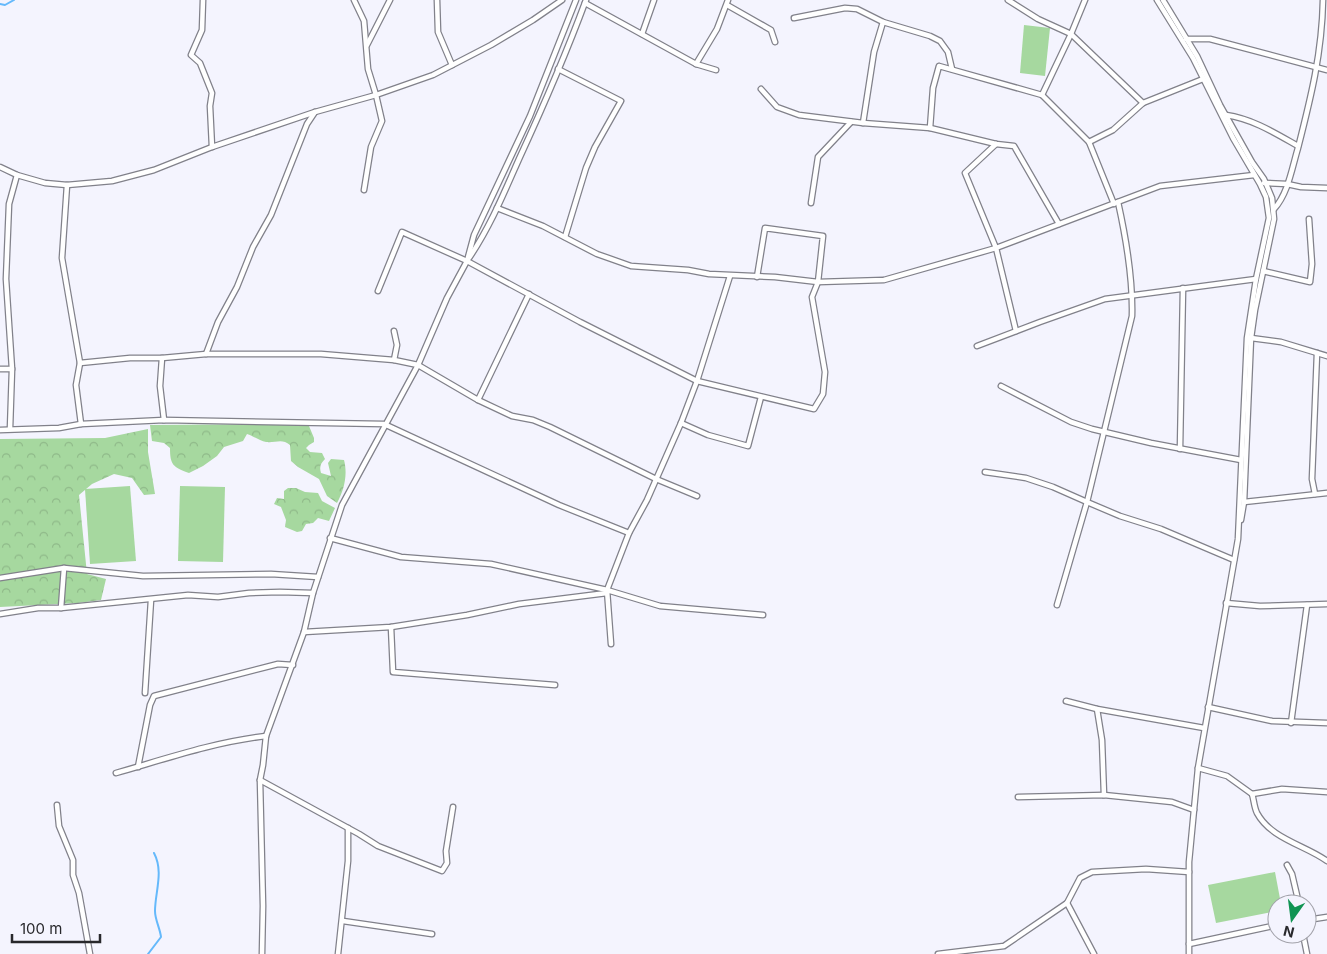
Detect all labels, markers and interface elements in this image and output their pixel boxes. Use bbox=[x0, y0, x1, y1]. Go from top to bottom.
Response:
north arrow bbox=[1267, 894, 1317, 944]
scale bar bbox=[12, 912, 100, 944]
text: 100 m bbox=[20, 919, 62, 938]
text: N bbox=[1282, 923, 1296, 942]

